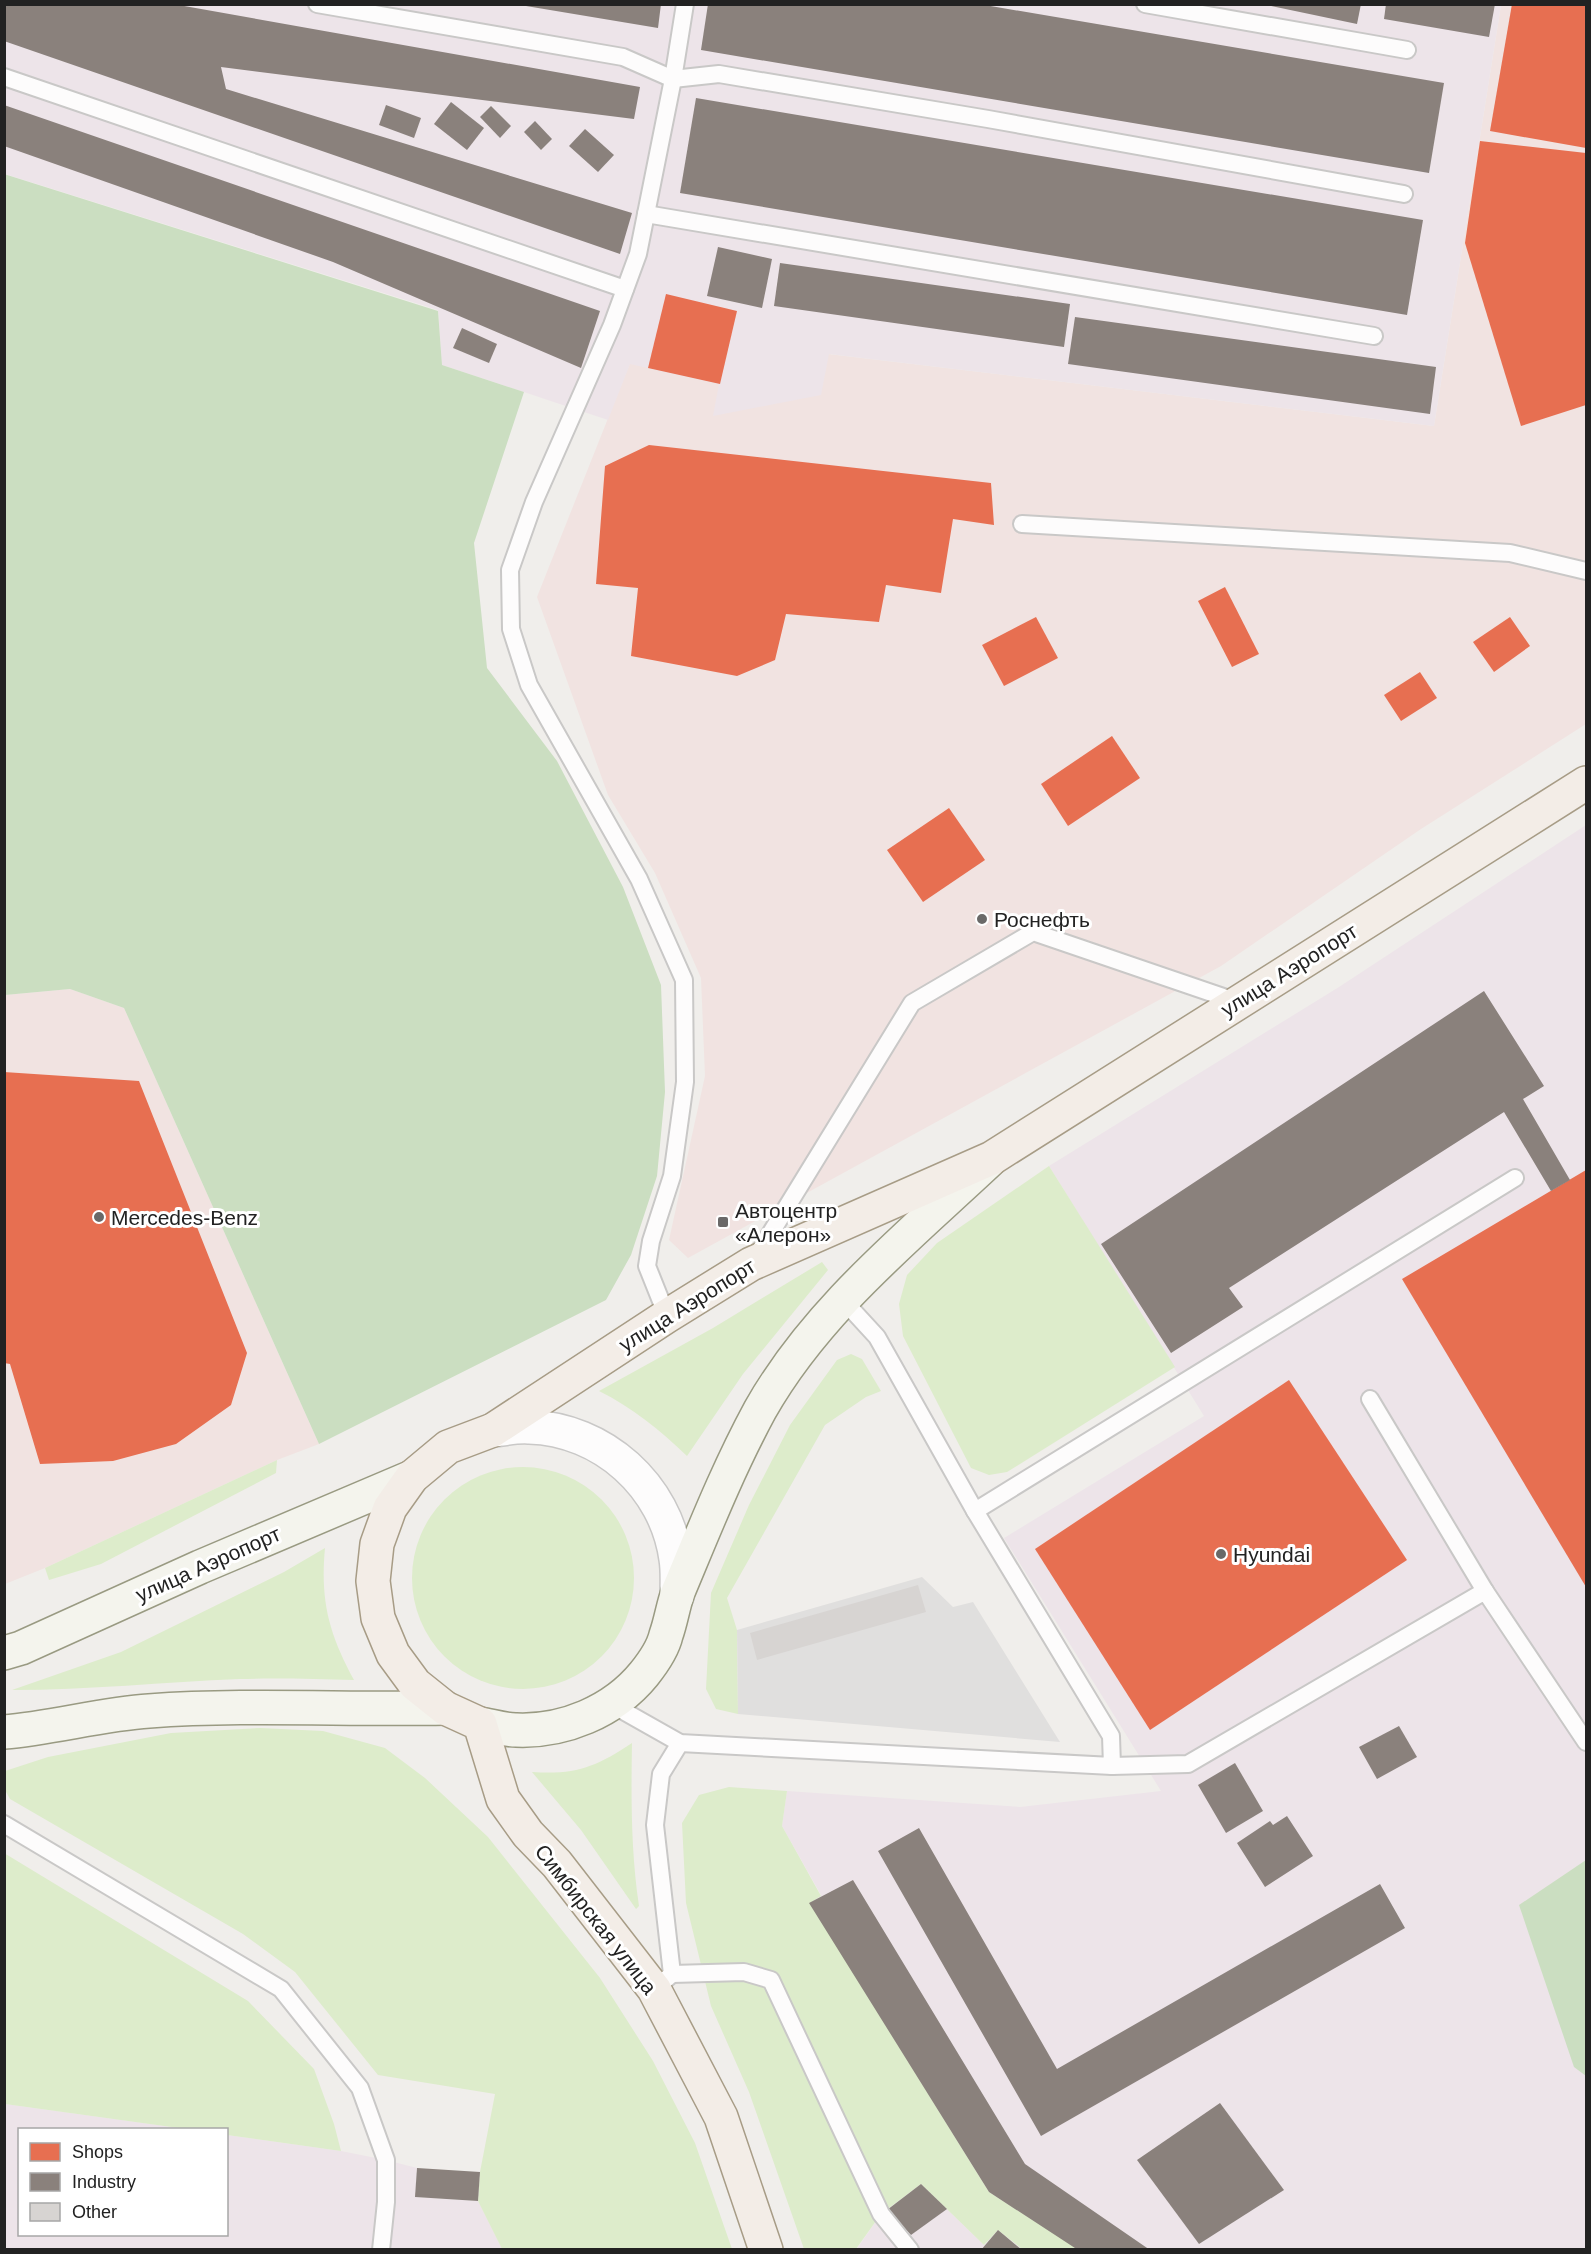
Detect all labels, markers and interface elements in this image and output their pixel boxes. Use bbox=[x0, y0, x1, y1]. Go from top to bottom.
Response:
place label: Роснефть bbox=[994, 908, 1090, 931]
marker: Роснефть bbox=[975, 912, 989, 926]
street label: улица Аэропорт bbox=[1217, 919, 1362, 1021]
place label: Автоцентр «Алерон» bbox=[735, 1199, 837, 1246]
place label: Mercedes-Benz bbox=[111, 1206, 258, 1229]
marker: Mercedes-Benz bbox=[92, 1210, 106, 1224]
marker: Автоцентр «Алерон» bbox=[716, 1215, 730, 1229]
street label: улица Аэропорт bbox=[615, 1254, 760, 1356]
street label: улица Аэропорт bbox=[132, 1522, 284, 1606]
place label: Hyundai bbox=[1233, 1543, 1310, 1566]
marker: Hyundai bbox=[1214, 1547, 1228, 1561]
street label: Симбирская улица bbox=[531, 1840, 662, 1999]
legend bbox=[18, 2128, 228, 2236]
text: Shops bbox=[72, 2142, 123, 2162]
text: Industry bbox=[72, 2172, 136, 2192]
text: Other bbox=[72, 2202, 117, 2222]

